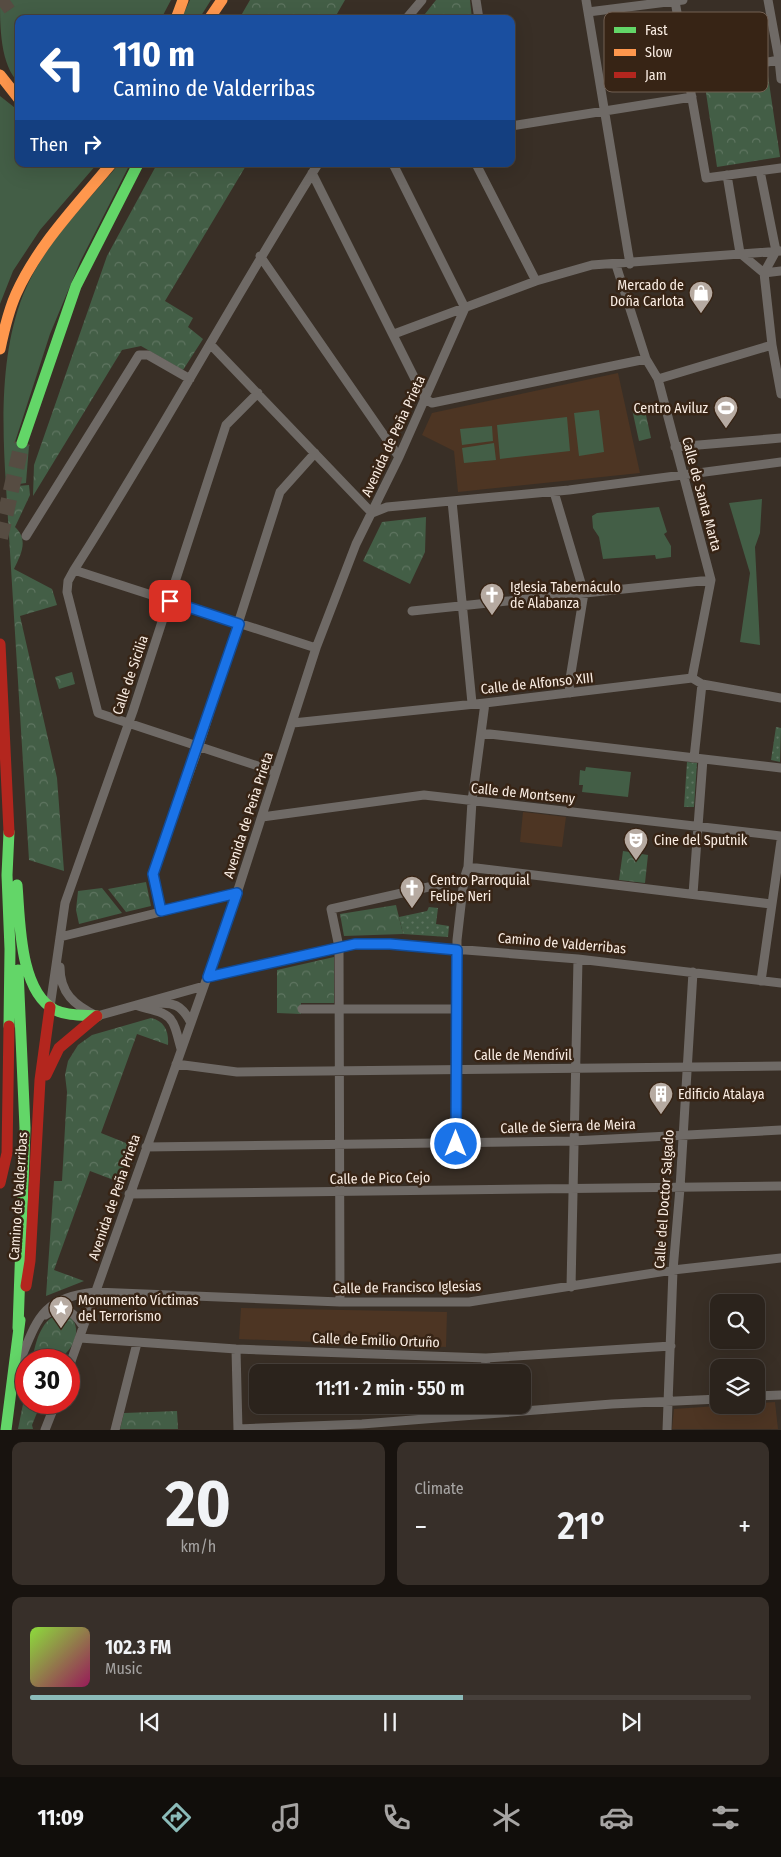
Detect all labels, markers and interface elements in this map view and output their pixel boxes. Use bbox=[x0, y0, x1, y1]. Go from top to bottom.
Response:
legend bbox=[604, 12, 768, 92]
text: Fast bbox=[645, 22, 668, 39]
text: 110 m bbox=[113, 33, 195, 75]
icon: left bbox=[30, 35, 95, 100]
text: Slow bbox=[645, 44, 672, 61]
text: Jam bbox=[645, 67, 666, 84]
text: Camino de Valderribas bbox=[113, 75, 315, 102]
icon: right bbox=[78, 130, 106, 158]
text: Then bbox=[30, 133, 68, 156]
place label: Mercado de Doña Carlota bbox=[610, 277, 684, 310]
shop icon: Mercado de Doña Carlota bbox=[688, 280, 714, 314]
street label: Avenida de Peña Prieta bbox=[358, 373, 429, 500]
sports icon: Centro Aviluz bbox=[713, 395, 739, 429]
place label: Centro Aviluz bbox=[633, 400, 708, 417]
street label: Calle de Santa Marta bbox=[678, 435, 725, 553]
place label: Iglesia Tabernáculo de Alabanza bbox=[510, 579, 621, 612]
pin bbox=[149, 580, 191, 622]
church icon: Iglesia Tabernáculo de Alabanza bbox=[479, 582, 505, 616]
icon: arrive bbox=[156, 587, 184, 615]
street label: Calle de Sicilia bbox=[109, 633, 152, 717]
street label: Calle de Alfonso XIII bbox=[480, 669, 594, 698]
street label: Avenida de Peña Prieta bbox=[220, 750, 277, 880]
street label: Calle de Montseny bbox=[470, 780, 577, 807]
theatre icon: Cine del Sputnik bbox=[623, 827, 649, 861]
place label: Cine del Sputnik bbox=[654, 832, 748, 849]
place label: Centro Parroquial Felipe Neri bbox=[430, 872, 530, 905]
church icon: Centro Parroquial Felipe Neri bbox=[399, 875, 425, 909]
street label: Camino de Valderribas bbox=[497, 929, 627, 958]
street label: Calle de Mendívil bbox=[474, 1047, 572, 1064]
building icon: Edificio Atalaya bbox=[648, 1081, 674, 1115]
place label: Edificio Atalaya bbox=[678, 1086, 765, 1103]
street label: Calle de Sierra de Meira bbox=[500, 1116, 636, 1137]
position arrow bbox=[429, 1117, 481, 1169]
street label: Calle del Doctor Salgado bbox=[651, 1129, 678, 1269]
street label: Camino de Valderribas bbox=[6, 1131, 31, 1261]
street label: Avenida de Peña Prieta bbox=[85, 1132, 144, 1262]
street label: Calle de Pico Cejo bbox=[329, 1169, 431, 1188]
street label: Calle de Francisco Iglesias bbox=[333, 1278, 481, 1297]
place label: Monumento Víctimas del Terrorismo bbox=[78, 1292, 199, 1325]
map controls bbox=[710, 1294, 765, 1414]
button: search bbox=[710, 1294, 765, 1349]
place icon: Monumento Víctimas del Terrorismo bbox=[48, 1295, 74, 1329]
street label: Calle de Emilio Ortuño bbox=[312, 1330, 440, 1351]
speed limit sign: 30 bbox=[15, 1349, 80, 1414]
button: layers bbox=[710, 1359, 765, 1414]
text: 11:11 · 2 min · 550 m bbox=[316, 1377, 464, 1400]
text: 20 bbox=[165, 1465, 231, 1543]
text: Climate bbox=[415, 1479, 464, 1498]
text: 21° bbox=[558, 1503, 608, 1549]
text: − bbox=[415, 1510, 427, 1543]
text: + bbox=[738, 1510, 751, 1543]
text: km/h bbox=[180, 1537, 216, 1556]
text: 102.3 FM bbox=[105, 1636, 171, 1659]
text: Music bbox=[105, 1659, 142, 1678]
icon: previous bbox=[136, 1708, 164, 1736]
icon: pause bbox=[376, 1708, 404, 1736]
icon: next bbox=[617, 1708, 645, 1736]
icon: directions bbox=[159, 1800, 194, 1835]
icon: music bbox=[269, 1800, 304, 1835]
icon: phone bbox=[379, 1800, 414, 1835]
icon: climate bbox=[489, 1800, 524, 1835]
icon: car bbox=[599, 1800, 634, 1835]
icon: filters bbox=[708, 1800, 743, 1835]
text: 11:09 bbox=[37, 1804, 84, 1831]

